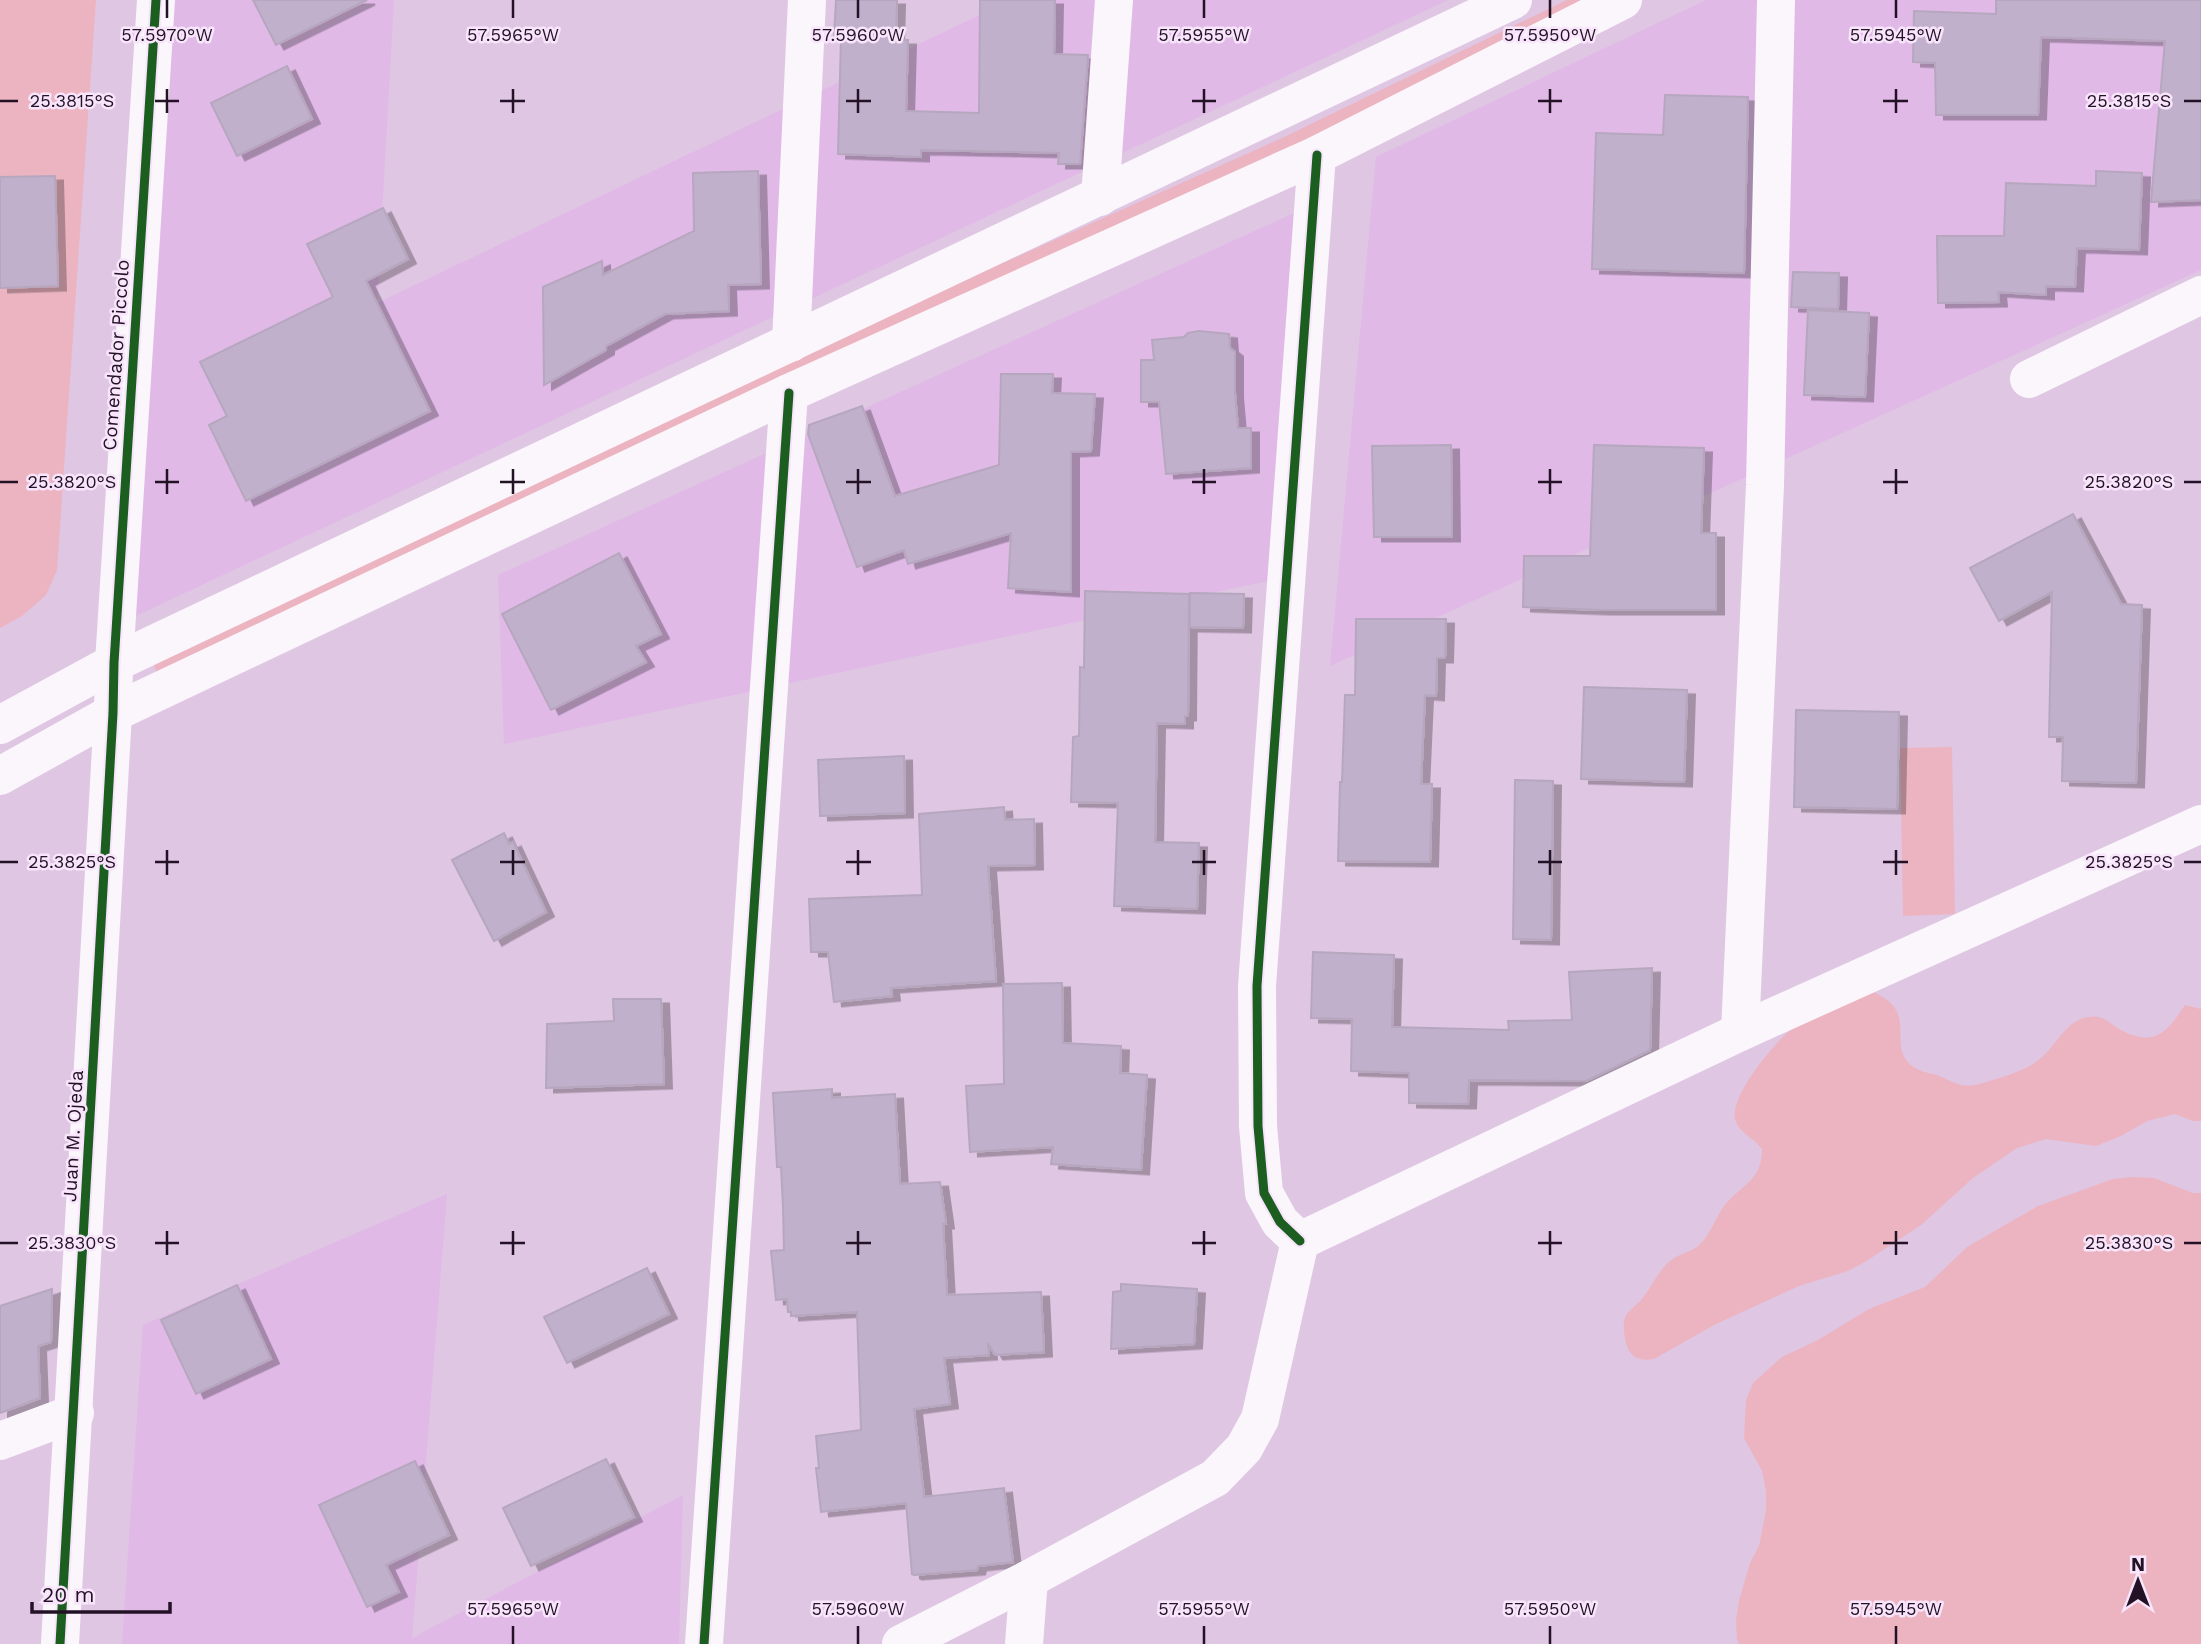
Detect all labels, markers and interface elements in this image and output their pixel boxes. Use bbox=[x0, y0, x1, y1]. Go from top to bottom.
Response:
text: 57.5970°W bbox=[121, 24, 213, 45]
text: 57.5965°W bbox=[467, 24, 559, 45]
text: 57.5960°W bbox=[812, 24, 904, 45]
text: 57.5955°W bbox=[1158, 24, 1250, 45]
text: 57.5950°W bbox=[1504, 24, 1596, 45]
text: 57.5945°W bbox=[1850, 24, 1942, 45]
text: 25.3815°S bbox=[30, 90, 114, 111]
text: 25.3815°S bbox=[2087, 90, 2171, 111]
street label: Comendador Piccolo bbox=[98, 259, 134, 451]
text: 25.3820°S bbox=[28, 471, 116, 492]
text: 25.3820°S bbox=[2085, 471, 2173, 492]
text: 25.3825°S bbox=[28, 851, 116, 872]
text: 25.3825°S bbox=[2085, 851, 2173, 872]
street label: Juan M. Ojeda bbox=[58, 1069, 88, 1202]
text: 25.3830°S bbox=[28, 1232, 116, 1253]
text: 25.3830°S bbox=[2085, 1232, 2173, 1253]
north arrow bbox=[2103, 1546, 2173, 1616]
text: N bbox=[2131, 1553, 2145, 1576]
scale bar bbox=[32, 1570, 170, 1614]
text: 20 m bbox=[42, 1582, 94, 1607]
text: 57.5965°W bbox=[467, 1598, 559, 1619]
text: 57.5960°W bbox=[812, 1598, 904, 1619]
text: 57.5955°W bbox=[1158, 1598, 1250, 1619]
text: 57.5950°W bbox=[1504, 1598, 1596, 1619]
text: 57.5945°W bbox=[1850, 1598, 1942, 1619]

